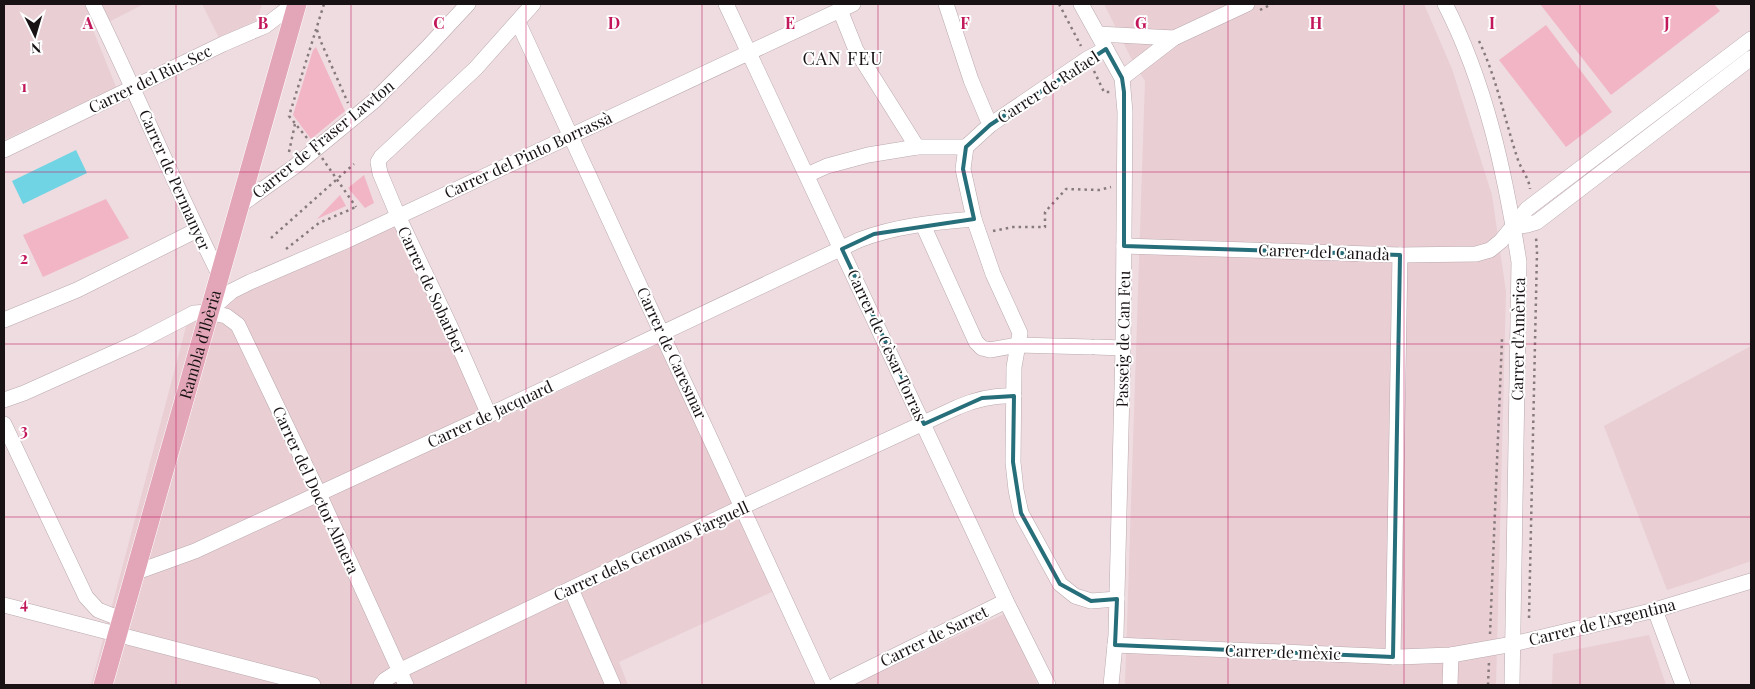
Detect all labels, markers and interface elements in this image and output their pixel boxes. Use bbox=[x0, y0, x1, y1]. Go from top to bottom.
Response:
north arrow bbox=[10, 10, 60, 60]
text: A bbox=[82, 12, 94, 33]
text: B bbox=[258, 12, 269, 33]
text: C bbox=[433, 12, 445, 33]
text: D bbox=[608, 12, 620, 33]
text: E bbox=[785, 12, 795, 33]
text: F bbox=[960, 12, 970, 33]
text: G bbox=[1135, 12, 1147, 33]
text: H bbox=[1310, 12, 1323, 33]
text: I bbox=[1489, 12, 1495, 33]
text: J bbox=[1663, 12, 1670, 33]
text: N bbox=[30, 39, 42, 58]
street label: Carrer del Riu-Sec bbox=[85, 40, 215, 117]
district label: CAN FEU bbox=[802, 46, 884, 70]
street label: Carrer de Rafael bbox=[993, 46, 1103, 127]
street label: Carrer de Fraser Lawton bbox=[247, 74, 398, 202]
text: 1 bbox=[21, 75, 27, 96]
street label: Carrer de Permanyer bbox=[135, 106, 216, 254]
street label: Carrer del Pinto Borrassà bbox=[440, 106, 615, 203]
street label: Carrer de Sobarber bbox=[394, 223, 471, 357]
street label: Carrer del Canadà bbox=[1258, 239, 1390, 264]
text: 2 bbox=[20, 247, 28, 268]
street label: Carrer de Cèsar Torras bbox=[843, 266, 932, 424]
street label: Passeig de Can Feu bbox=[1111, 270, 1134, 408]
street label: Carrer d'Amèrica bbox=[1506, 277, 1529, 401]
street label: Carrer de Caresmar bbox=[633, 283, 712, 422]
street label: Rambla d'Ibèria bbox=[174, 287, 225, 401]
street label: Carrer de Jacquard bbox=[424, 375, 556, 452]
street label: Carrer del Doctor Almera bbox=[268, 403, 365, 577]
text: 3 bbox=[20, 419, 28, 440]
street label: Carrer dels Germans Farguell bbox=[550, 496, 752, 605]
text: 4 bbox=[20, 592, 28, 613]
street label: Carrer de l'Argentina bbox=[1526, 593, 1677, 650]
street label: Carrer de Sarret bbox=[876, 600, 991, 671]
street label: Carrer de mèxic bbox=[1225, 639, 1342, 664]

